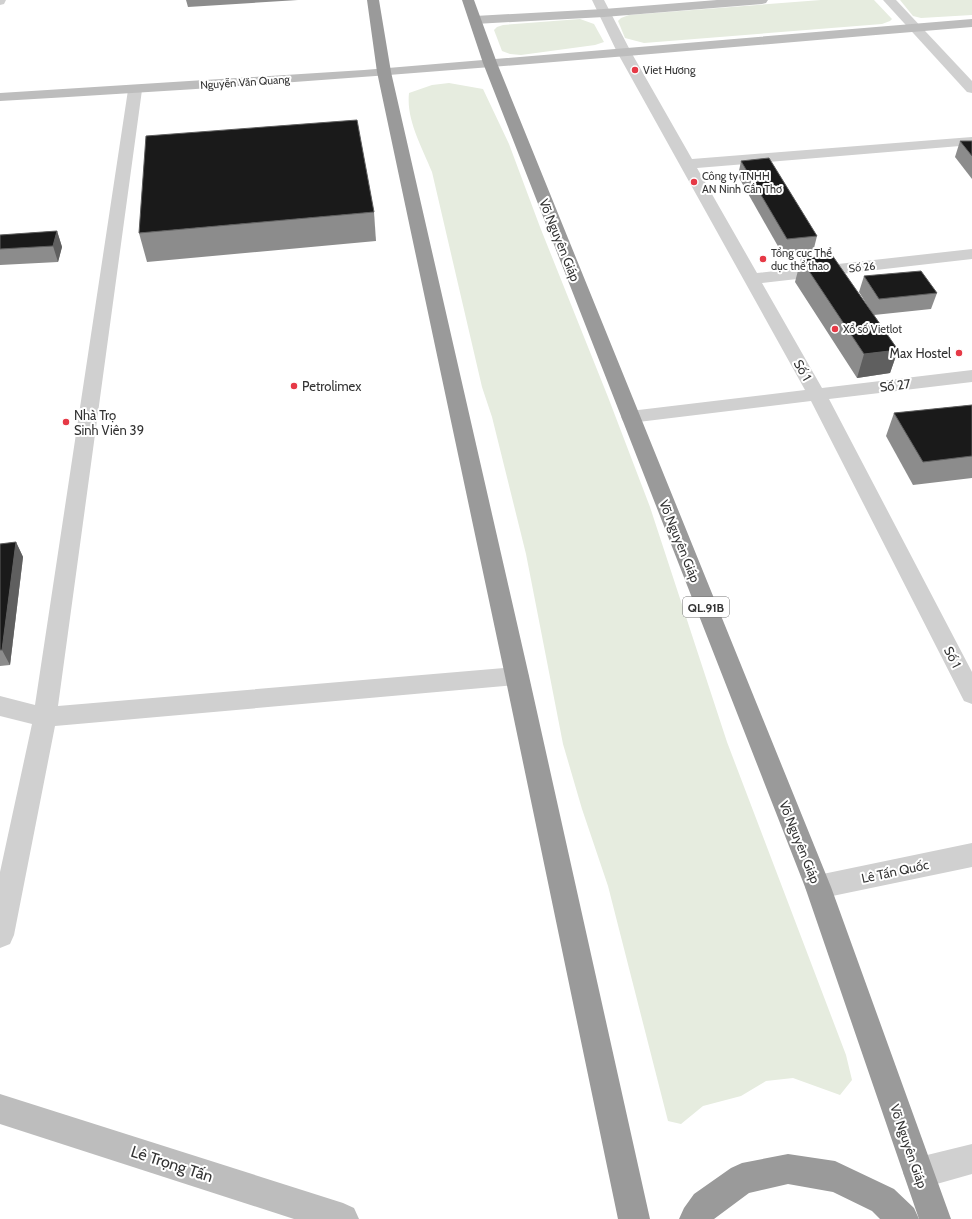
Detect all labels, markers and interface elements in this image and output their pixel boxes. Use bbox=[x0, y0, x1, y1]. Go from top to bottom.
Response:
place label: Viet Hương bbox=[643, 63, 696, 77]
marker: Viet Hương bbox=[630, 65, 640, 75]
street label: Nguyễn Văn Quang bbox=[200, 72, 291, 92]
place label: Công ty TNHH AN Ninh Cần Thơ bbox=[702, 169, 782, 196]
marker: Công ty TNHH AN Ninh Cần Thơ bbox=[689, 177, 699, 187]
street label: Võ Nguyên Giáp bbox=[536, 196, 584, 284]
place label: Tổng cục Thể dục thể thao bbox=[771, 246, 832, 273]
marker: Tổng cục Thể dục thể thao bbox=[758, 254, 768, 264]
street label: Số 26 bbox=[848, 259, 876, 275]
place label: Xổ số Vietlot bbox=[843, 322, 902, 336]
marker: Xổ số Vietlot bbox=[830, 324, 840, 334]
place label: Max Hostel bbox=[890, 345, 951, 361]
marker: Max Hostel bbox=[954, 348, 964, 358]
street label: Số 1 bbox=[791, 357, 815, 383]
street label: Số 27 bbox=[879, 375, 912, 395]
place label: Petrolimex bbox=[302, 378, 362, 394]
marker: Petrolimex bbox=[289, 381, 299, 391]
place label: Nhà Trọ Sinh Viên 39 bbox=[74, 407, 144, 438]
marker: Nhà Trọ Sinh Viên 39 bbox=[61, 417, 71, 427]
street label: Võ Nguyên Giáp bbox=[656, 497, 704, 585]
road number: QL.91B bbox=[683, 597, 729, 617]
street label: Số 1 bbox=[941, 644, 965, 670]
street label: Võ Nguyên Giáp bbox=[776, 798, 824, 886]
street label: Lê Tấn Quốc bbox=[860, 856, 930, 886]
street label: Võ Nguyên Giáp bbox=[887, 1102, 931, 1190]
street label: Lê Trọng Tấn bbox=[129, 1142, 215, 1186]

